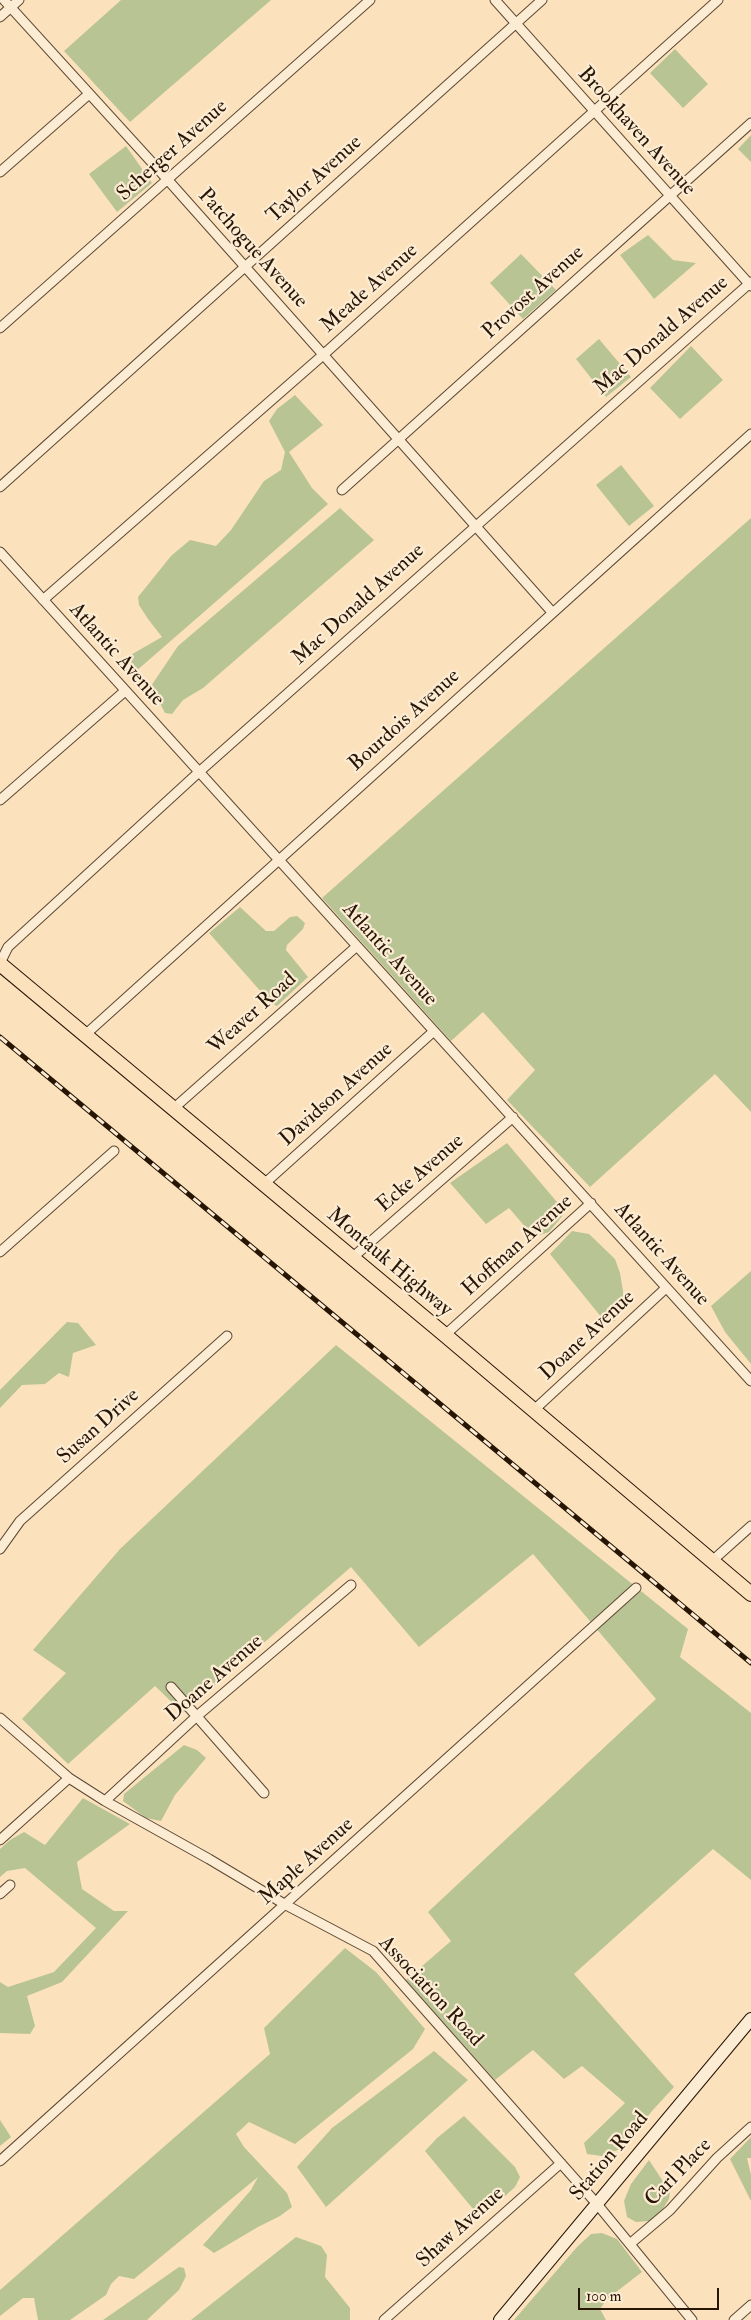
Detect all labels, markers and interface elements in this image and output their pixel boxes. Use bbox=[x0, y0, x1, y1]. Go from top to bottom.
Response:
street label: Brookhaven Avenue bbox=[572, 62, 700, 202]
street label: Scherger Avenue bbox=[113, 95, 233, 207]
street label: Taylor Avenue bbox=[262, 131, 368, 229]
street label: Patchogue Avenue bbox=[192, 184, 312, 314]
street label: Meade Avenue bbox=[316, 239, 424, 339]
street label: Provost Avenue bbox=[478, 241, 590, 345]
street label: Mac Donald Avenue bbox=[590, 271, 734, 401]
street label: Mac Donald Avenue bbox=[288, 539, 430, 671]
street label: Atlantic Avenue bbox=[63, 598, 169, 712]
street label: Bourdois Avenue bbox=[344, 665, 466, 777]
street label: Atlantic Avenue bbox=[336, 898, 442, 1012]
street label: Weaver Road bbox=[204, 968, 302, 1060]
street label: Davidson Avenue bbox=[275, 1038, 399, 1152]
street label: Ecke Avenue bbox=[372, 1129, 470, 1219]
street label: Hoffman Avenue bbox=[458, 1190, 578, 1302]
street label: Atlantic Avenue bbox=[608, 1198, 714, 1312]
street label: Montauk Highway bbox=[321, 1203, 457, 1323]
street label: Doane Avenue bbox=[535, 1286, 641, 1386]
street label: Susan Drive bbox=[53, 1384, 145, 1470]
street label: Doane Avenue bbox=[161, 1630, 269, 1728]
street label: Maple Avenue bbox=[255, 1813, 359, 1911]
street label: Association Road bbox=[372, 1931, 488, 2053]
street label: Station Road bbox=[565, 2107, 655, 2207]
street label: Carl Place bbox=[640, 2134, 718, 2212]
street label: Shaw Avenue bbox=[412, 2182, 510, 2274]
scale bar bbox=[581, 2278, 722, 2310]
text: 100 m bbox=[586, 2287, 621, 2306]

